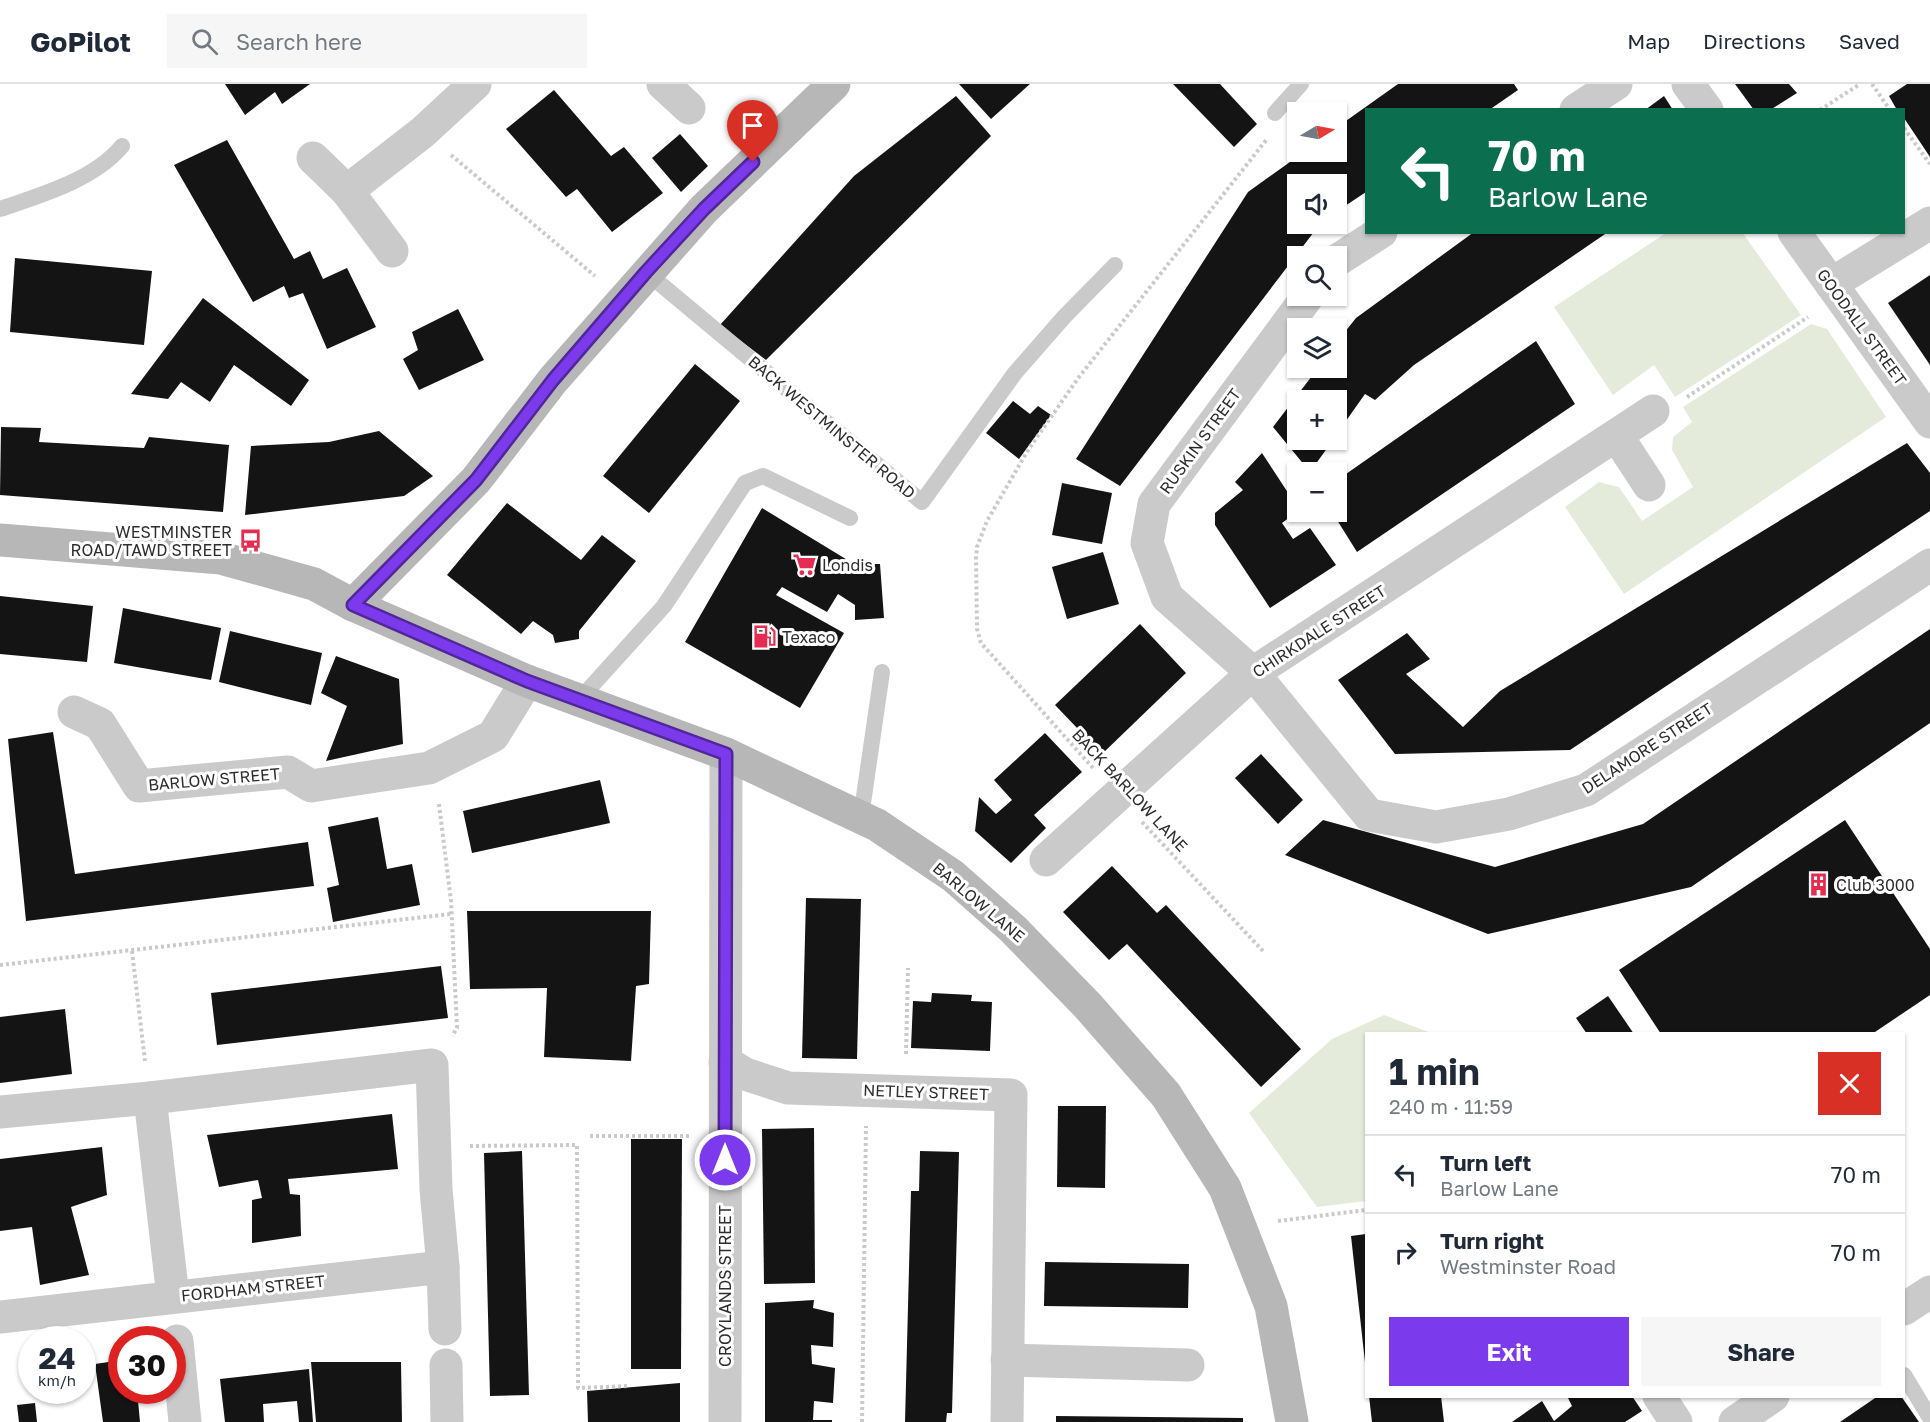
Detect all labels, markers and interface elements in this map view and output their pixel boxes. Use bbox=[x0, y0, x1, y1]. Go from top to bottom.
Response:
search box bbox=[167, 14, 587, 68]
text: GoPilot bbox=[30, 25, 131, 58]
icon: search bbox=[188, 25, 221, 58]
text: Search here bbox=[236, 28, 362, 55]
text: Map bbox=[1627, 28, 1670, 54]
text: Directions bbox=[1703, 28, 1806, 54]
text: Saved bbox=[1839, 28, 1900, 54]
pin bbox=[727, 100, 778, 162]
north arrow bbox=[1287, 102, 1347, 162]
map controls bbox=[1287, 102, 1347, 522]
icon: arrive bbox=[736, 109, 769, 142]
text: 70 m bbox=[1488, 130, 1585, 180]
icon: left bbox=[1389, 132, 1467, 210]
button: sound bbox=[1287, 174, 1347, 234]
text: Barlow Lane bbox=[1488, 181, 1648, 213]
button: search bbox=[1287, 246, 1347, 306]
street label: GOODALL STREET bbox=[1813, 265, 1911, 389]
button: layers bbox=[1287, 318, 1347, 378]
street label: BACK WESTMINSTER ROAD bbox=[744, 351, 920, 503]
street label: RUSKIN STREET bbox=[1155, 384, 1245, 498]
button: + bbox=[1287, 390, 1347, 450]
button: − bbox=[1287, 462, 1347, 522]
place label: WESTMINSTER ROAD/TAWD STREET bbox=[71, 522, 232, 560]
bus stop icon: WESTMINSTER ROAD/TAWD STREET bbox=[237, 528, 263, 554]
supermarket icon: Londis bbox=[791, 552, 817, 578]
place label: Londis bbox=[822, 555, 873, 575]
street label: CHIRKDALE STREET bbox=[1249, 580, 1389, 682]
fuel station icon: Texaco bbox=[751, 624, 777, 650]
place label: Texaco bbox=[782, 627, 835, 647]
street label: DELAMORE STREET bbox=[1578, 698, 1716, 798]
street label: BACK BARLOW LANE bbox=[1068, 724, 1192, 856]
street label: BARLOW STREET bbox=[147, 763, 281, 795]
street label: BARLOW LANE bbox=[929, 858, 1029, 946]
building icon: Club 3000 bbox=[1805, 872, 1831, 898]
place label: Club 3000 bbox=[1836, 875, 1915, 895]
text: 1 min bbox=[1389, 1050, 1480, 1093]
button: close bbox=[1818, 1052, 1881, 1115]
street label: NETLEY STREET bbox=[863, 1080, 989, 1104]
text: 240 m · 11:59 bbox=[1389, 1094, 1513, 1118]
position arrow bbox=[693, 1128, 757, 1192]
text: Turn left bbox=[1440, 1149, 1531, 1176]
icon: left bbox=[1389, 1158, 1422, 1191]
text: 70 m bbox=[1831, 1161, 1881, 1188]
text: Barlow Lane bbox=[1440, 1176, 1559, 1200]
street label: CROYLANDS STREET bbox=[715, 1205, 735, 1367]
text: Turn right bbox=[1440, 1227, 1544, 1254]
icon: right bbox=[1389, 1236, 1422, 1269]
text: 70 m bbox=[1831, 1239, 1881, 1266]
text: Westminster Road bbox=[1440, 1254, 1616, 1278]
street label: FORDHAM STREET bbox=[180, 1270, 326, 1305]
button: Exit bbox=[1389, 1317, 1629, 1386]
button: Share bbox=[1641, 1317, 1881, 1386]
speed limit sign: 30 bbox=[108, 1326, 186, 1404]
text: 24 bbox=[38, 1340, 76, 1376]
text: km/h bbox=[38, 1371, 76, 1389]

